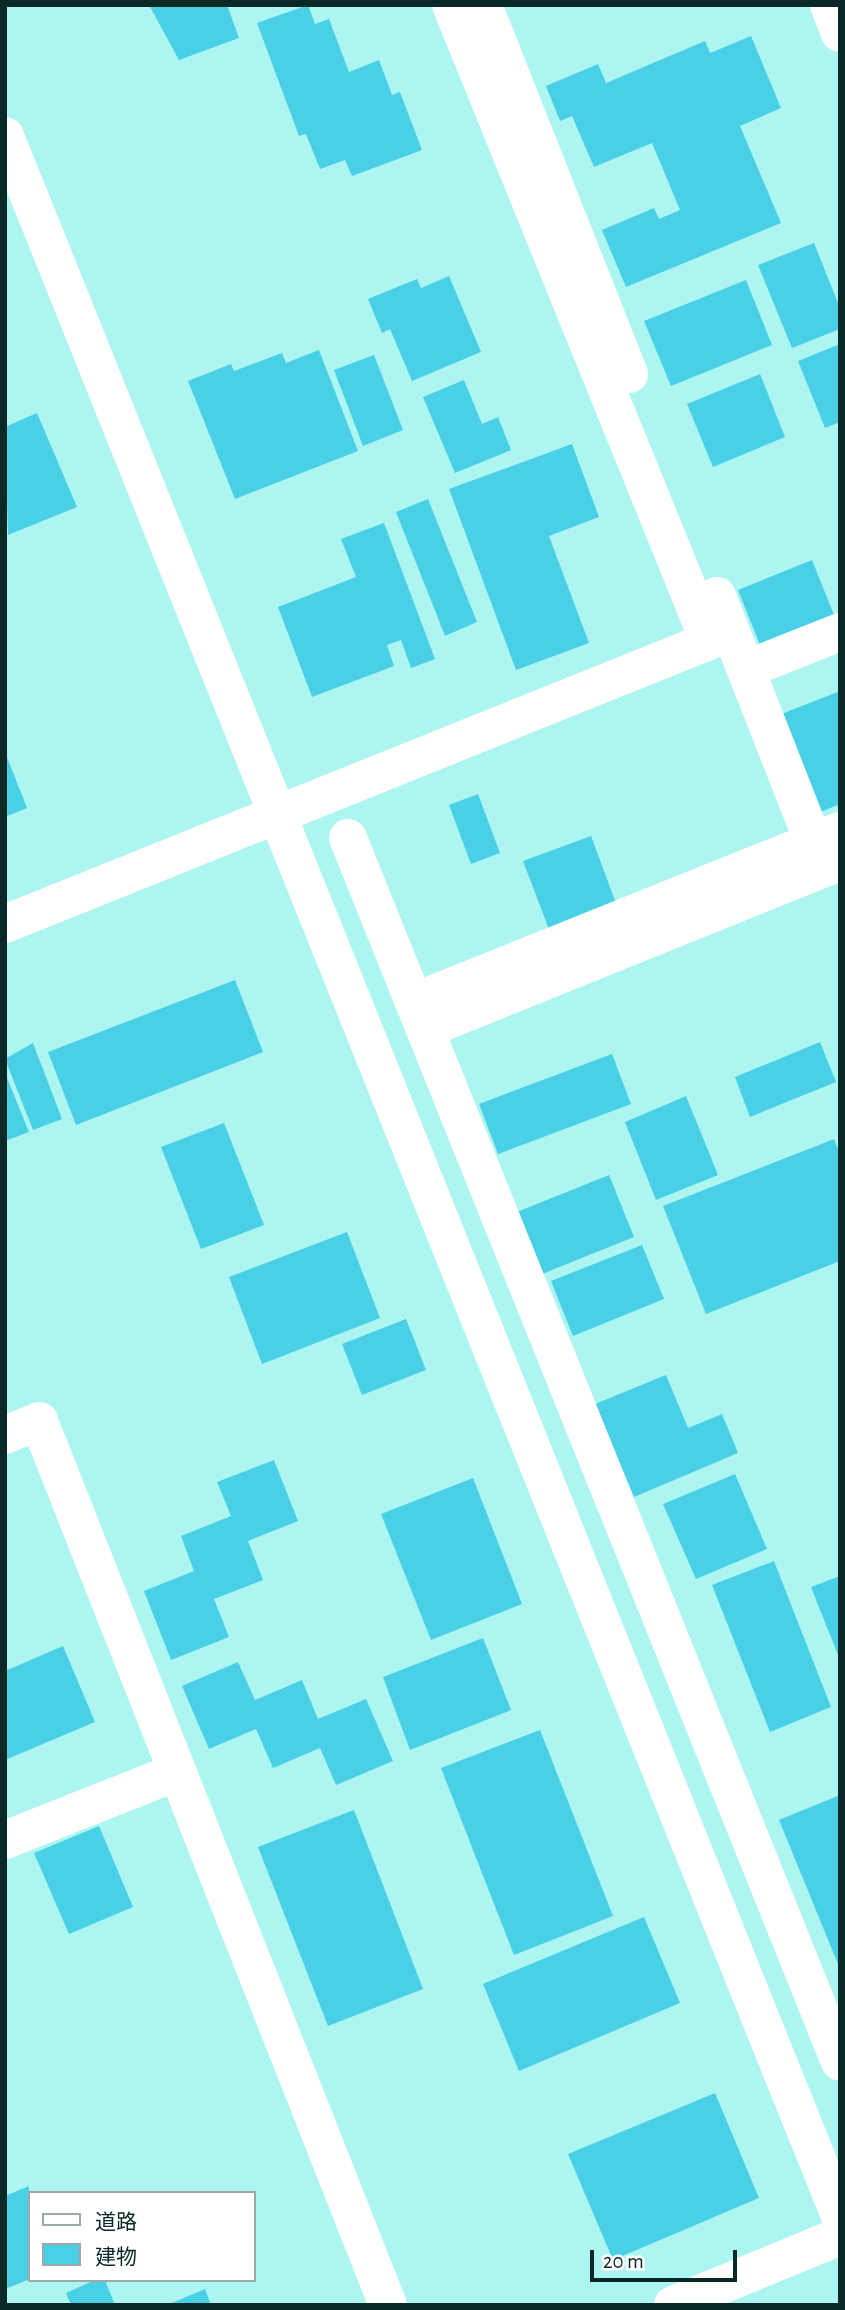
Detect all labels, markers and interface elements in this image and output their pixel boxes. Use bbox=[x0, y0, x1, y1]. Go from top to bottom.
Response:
legend bbox=[28, 2191, 256, 2282]
text: 道路 bbox=[95, 2212, 137, 2233]
scale bar bbox=[593, 2236, 740, 2280]
text: 建物 bbox=[95, 2247, 137, 2268]
text: 20 m bbox=[603, 2251, 644, 2272]

